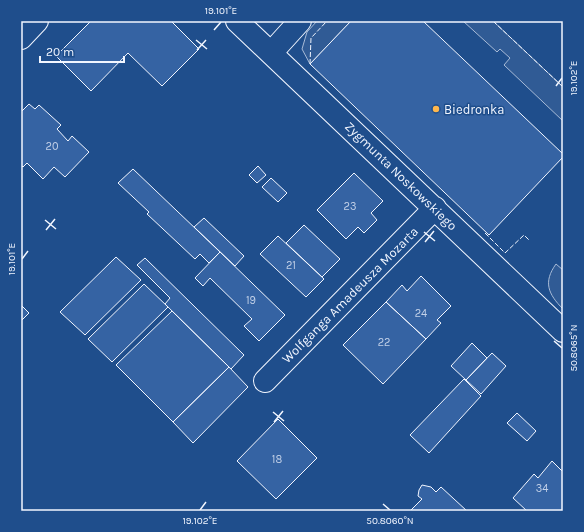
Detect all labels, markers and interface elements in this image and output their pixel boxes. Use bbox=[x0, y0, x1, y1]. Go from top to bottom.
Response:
text: 19.101°E bbox=[205, 5, 237, 17]
scale bar bbox=[40, 38, 124, 64]
text: 20 m bbox=[46, 45, 74, 59]
text: 19.102°E bbox=[568, 61, 580, 95]
place label: Biedronka bbox=[444, 102, 504, 117]
marker: Biedronka bbox=[431, 104, 441, 114]
street label: Zygmunta Noskowskiego bbox=[342, 119, 460, 233]
house number: 20 bbox=[46, 140, 58, 153]
house number: 23 bbox=[344, 200, 356, 213]
street label: Wolfganga Amadeusza Mozarta bbox=[279, 224, 421, 366]
text: 19.101°E bbox=[6, 243, 18, 275]
house number: 21 bbox=[286, 259, 296, 272]
house number: 19 bbox=[246, 294, 256, 307]
house number: 24 bbox=[415, 307, 427, 320]
text: 50.8065°N bbox=[568, 324, 580, 372]
house number: 22 bbox=[378, 336, 390, 349]
house number: 18 bbox=[272, 453, 282, 466]
house number: 34 bbox=[536, 482, 548, 495]
text: 19.102°E bbox=[183, 515, 217, 527]
text: 50.8060°N bbox=[366, 515, 414, 527]

